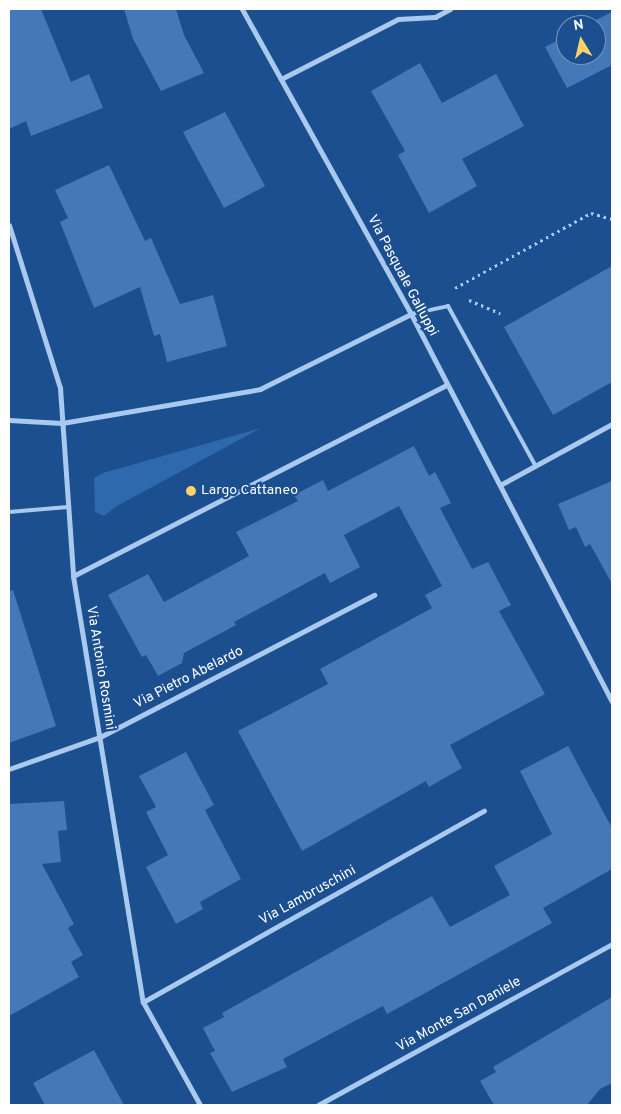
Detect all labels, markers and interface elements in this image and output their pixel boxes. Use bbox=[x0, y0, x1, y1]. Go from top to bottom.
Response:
north arrow bbox=[556, 15, 606, 65]
text: N bbox=[572, 16, 585, 35]
street label: Via Pasquale Galluppi bbox=[363, 212, 441, 340]
place label: Largo Cattaneo bbox=[201, 483, 298, 499]
marker: Largo Cattaneo bbox=[185, 485, 197, 497]
street label: Via Antonio Rosmini bbox=[82, 604, 118, 732]
street label: Via Pietro Abelardo bbox=[131, 643, 247, 713]
street label: Via Lambruschini bbox=[257, 863, 359, 929]
street label: Via Monte San Daniele bbox=[394, 974, 524, 1056]

